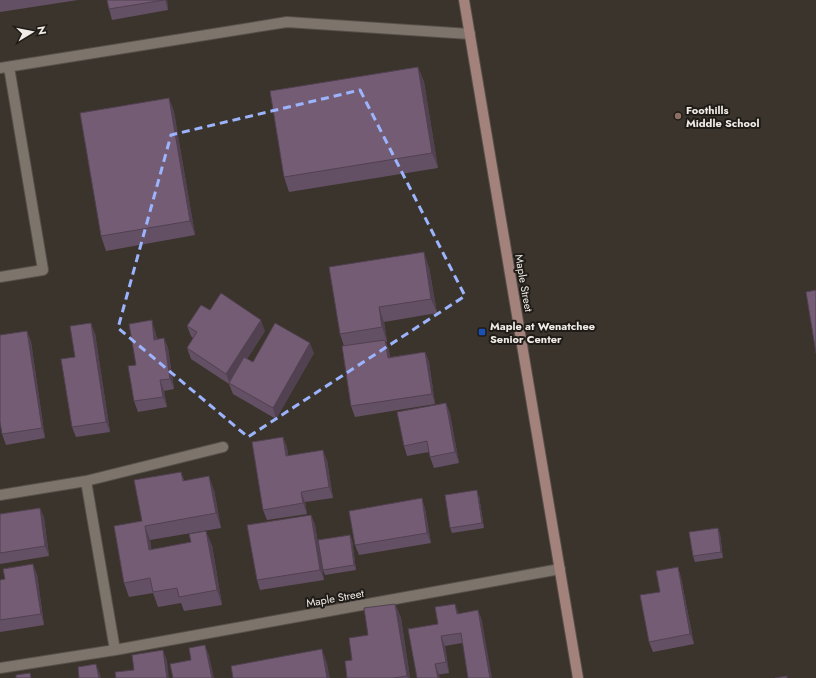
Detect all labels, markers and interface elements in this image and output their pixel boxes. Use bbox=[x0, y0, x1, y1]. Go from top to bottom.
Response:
north arrow bbox=[12, 12, 52, 52]
text: N bbox=[33, 25, 50, 36]
place label: Foothills Middle School bbox=[686, 102, 760, 131]
marker: Foothills Middle School bbox=[673, 111, 683, 121]
street label: Maple Street bbox=[511, 253, 537, 313]
place label: Maple at Wenatchee Senior Center bbox=[490, 318, 595, 347]
marker: Maple at Wenatchee Senior Center bbox=[477, 327, 487, 337]
street label: Maple Street bbox=[305, 585, 365, 611]

